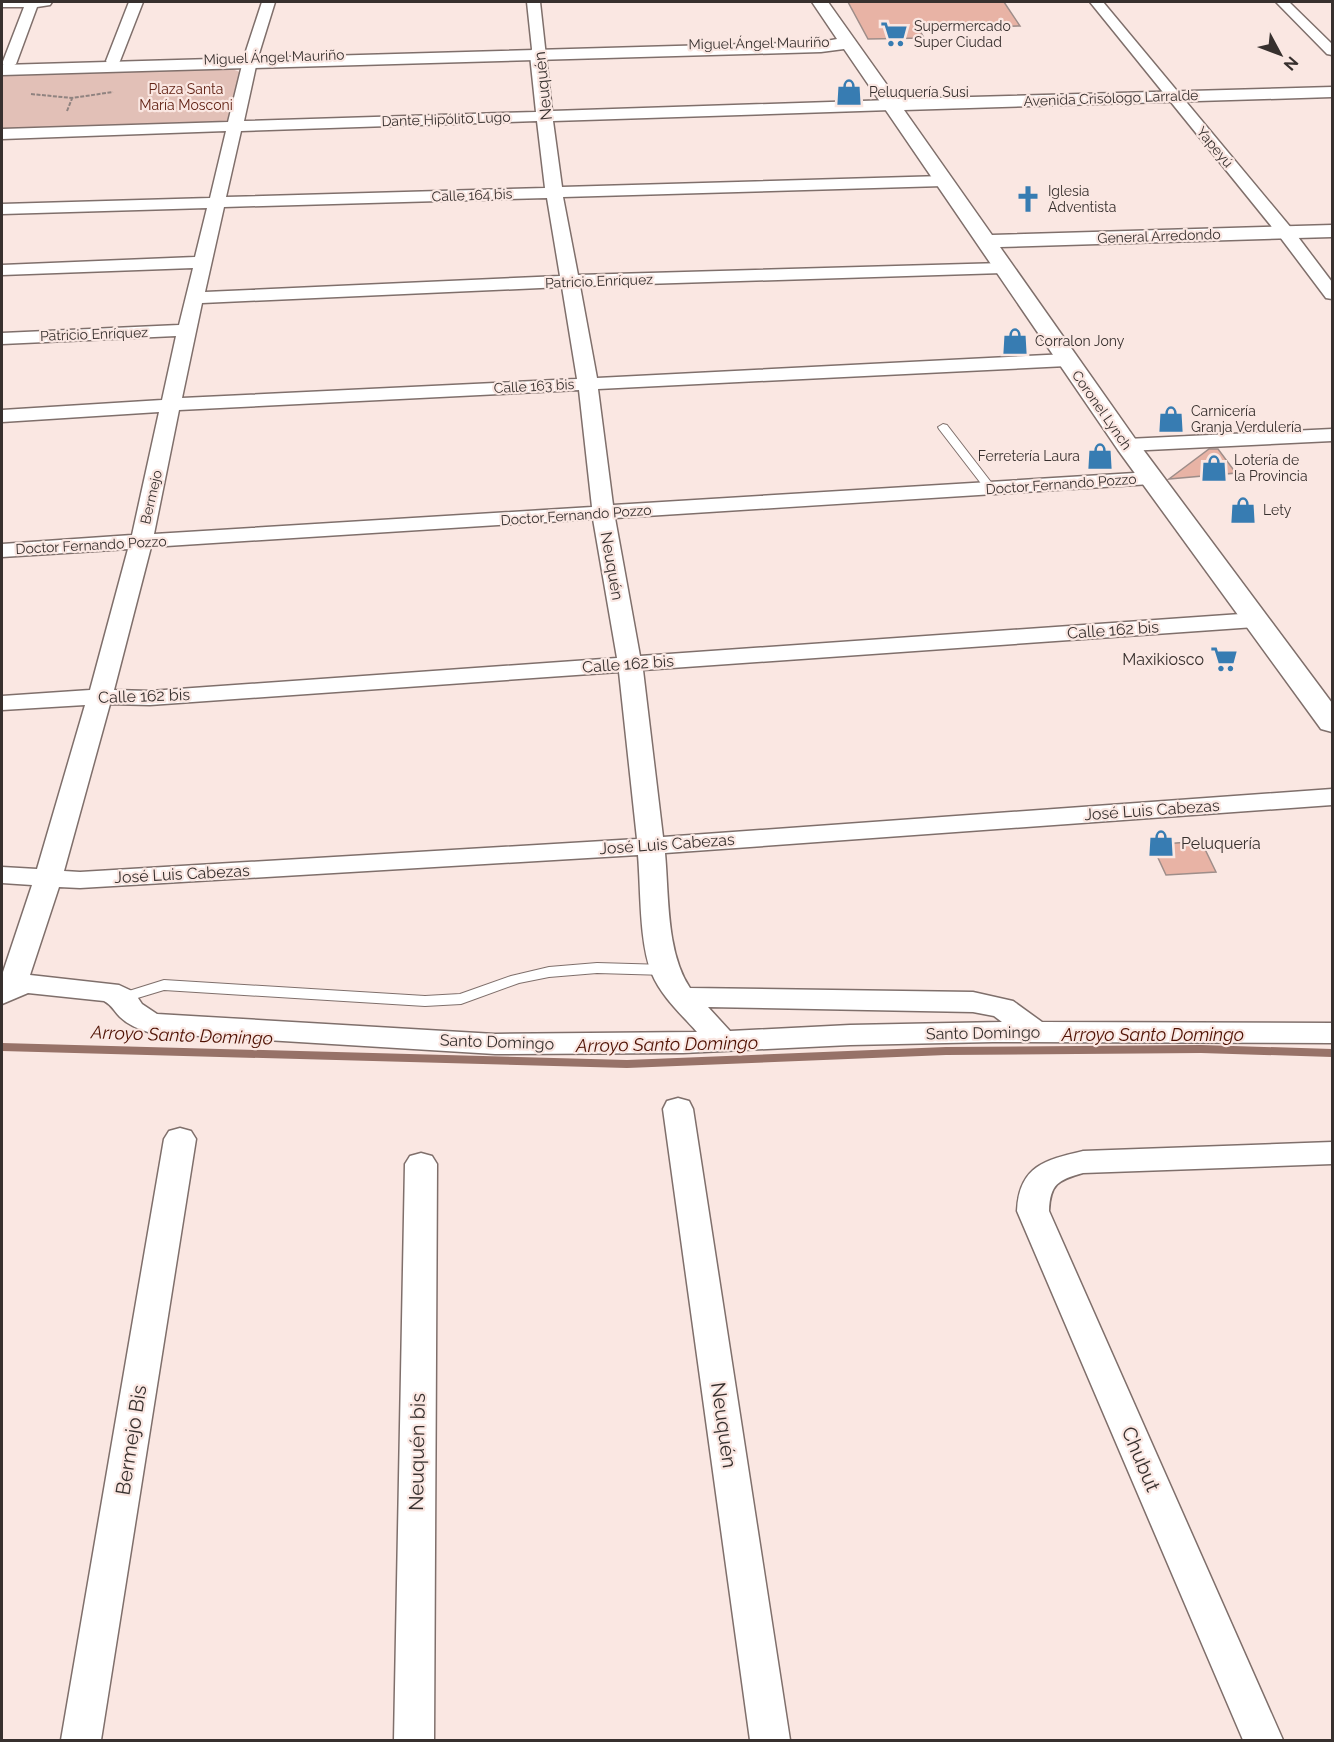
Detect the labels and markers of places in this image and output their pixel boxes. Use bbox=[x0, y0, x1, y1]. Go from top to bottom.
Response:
place label: Supermercado Super Ciudad bbox=[914, 18, 1011, 50]
supermarket icon: Supermercado Super Ciudad bbox=[879, 19, 909, 49]
shop icon: Peluquería Susi bbox=[834, 77, 864, 107]
place label: Peluquería Susi bbox=[869, 84, 969, 100]
place label: Iglesia Adventista bbox=[1048, 183, 1116, 215]
church icon: Iglesia Adventista bbox=[1013, 184, 1043, 214]
shop icon: Corralon Jony bbox=[1000, 326, 1030, 356]
place label: Corralon Jony bbox=[1035, 333, 1125, 349]
place label: Carnicería Granja Verdulería bbox=[1191, 403, 1302, 435]
shop icon: Carnicería Granja Verdulería bbox=[1156, 404, 1186, 434]
shop icon: Ferretería Laura bbox=[1085, 441, 1115, 471]
place label: Ferretería Laura bbox=[978, 448, 1080, 464]
place label: Lotería de la Provincia bbox=[1234, 452, 1308, 484]
shop icon: Lotería de la Provincia bbox=[1199, 453, 1229, 483]
shop icon: Lety bbox=[1228, 495, 1258, 525]
place label: Lety bbox=[1263, 502, 1292, 518]
supermarket icon: Maxikiosco bbox=[1209, 644, 1239, 674]
place label: Maxikiosco bbox=[1122, 650, 1204, 669]
shop icon: Peluquería bbox=[1146, 828, 1176, 858]
place label: Peluquería bbox=[1181, 834, 1261, 853]

